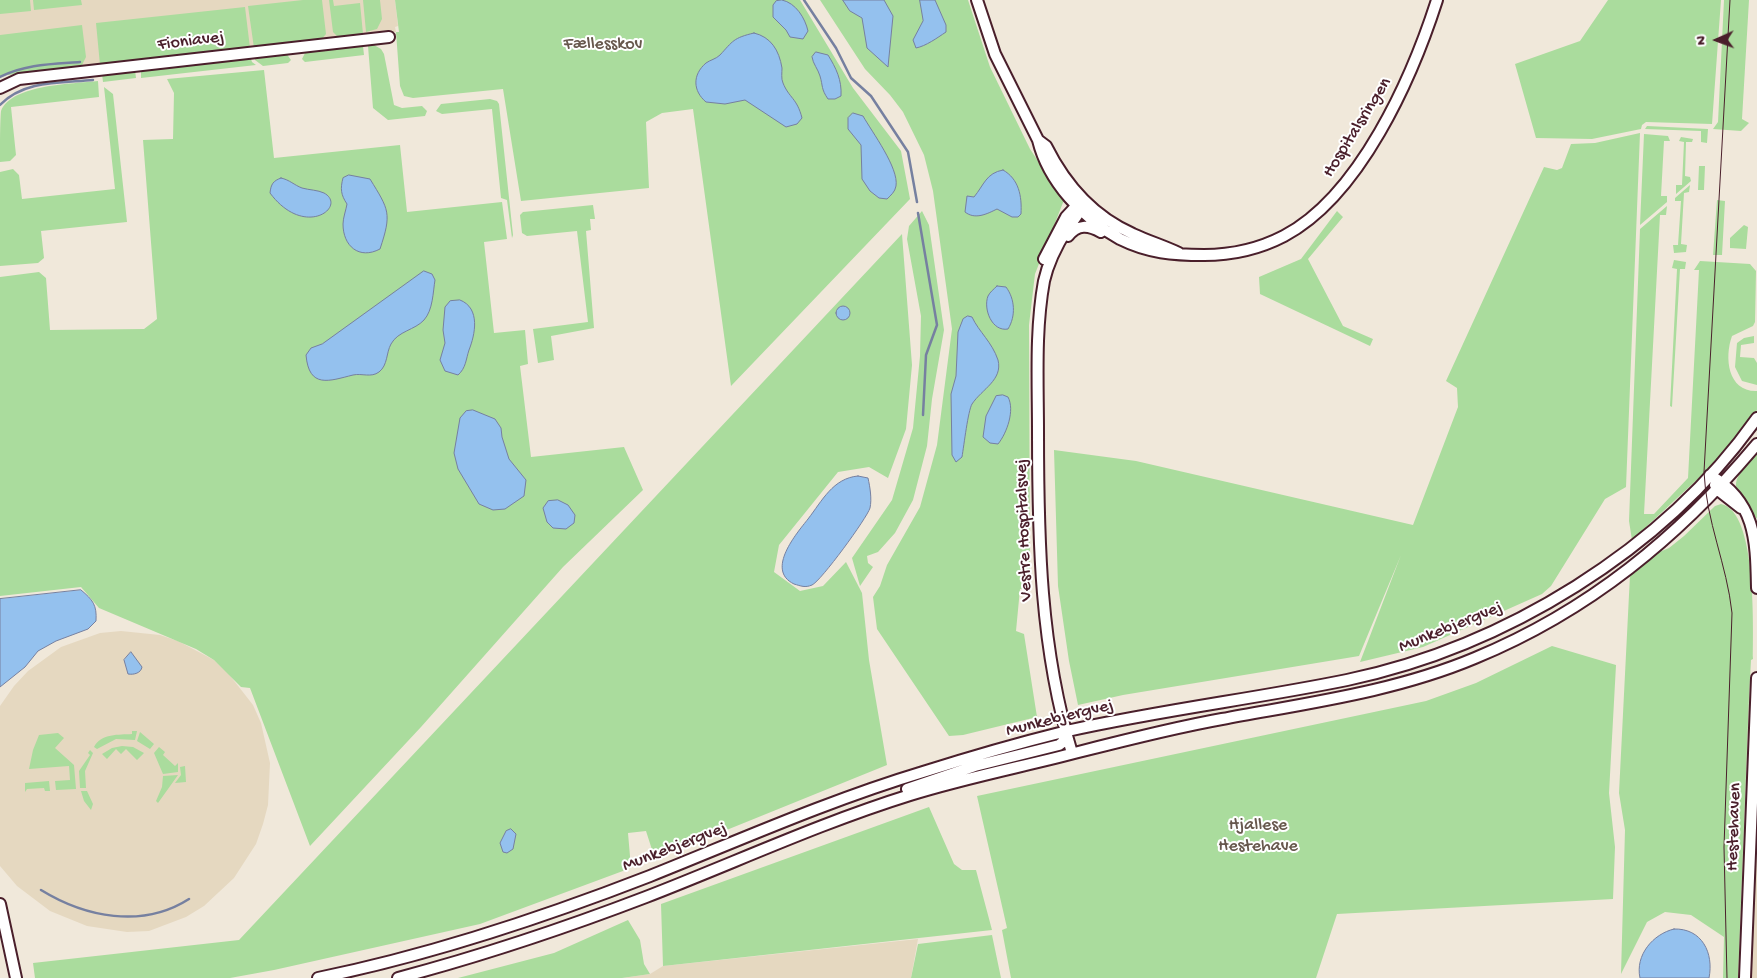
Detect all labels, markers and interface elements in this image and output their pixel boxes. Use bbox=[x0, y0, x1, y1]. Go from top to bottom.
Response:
north arrow bbox=[1692, 15, 1742, 65]
street label: Fioniavej bbox=[156, 27, 226, 57]
park label: Fællesskov bbox=[564, 34, 642, 56]
text: N bbox=[1693, 36, 1710, 45]
street label: Hospitalsringen bbox=[1319, 74, 1397, 182]
street label: Vestre Hospitalsvej bbox=[1012, 458, 1038, 602]
street label: Munkebjergvej bbox=[1396, 597, 1506, 659]
street label: Munkebjergvej bbox=[1004, 695, 1116, 743]
street label: Hestehaven bbox=[1723, 783, 1747, 871]
park label: Hjallese Hestehave bbox=[1218, 815, 1298, 858]
street label: Munkebjergvej bbox=[620, 818, 730, 878]

